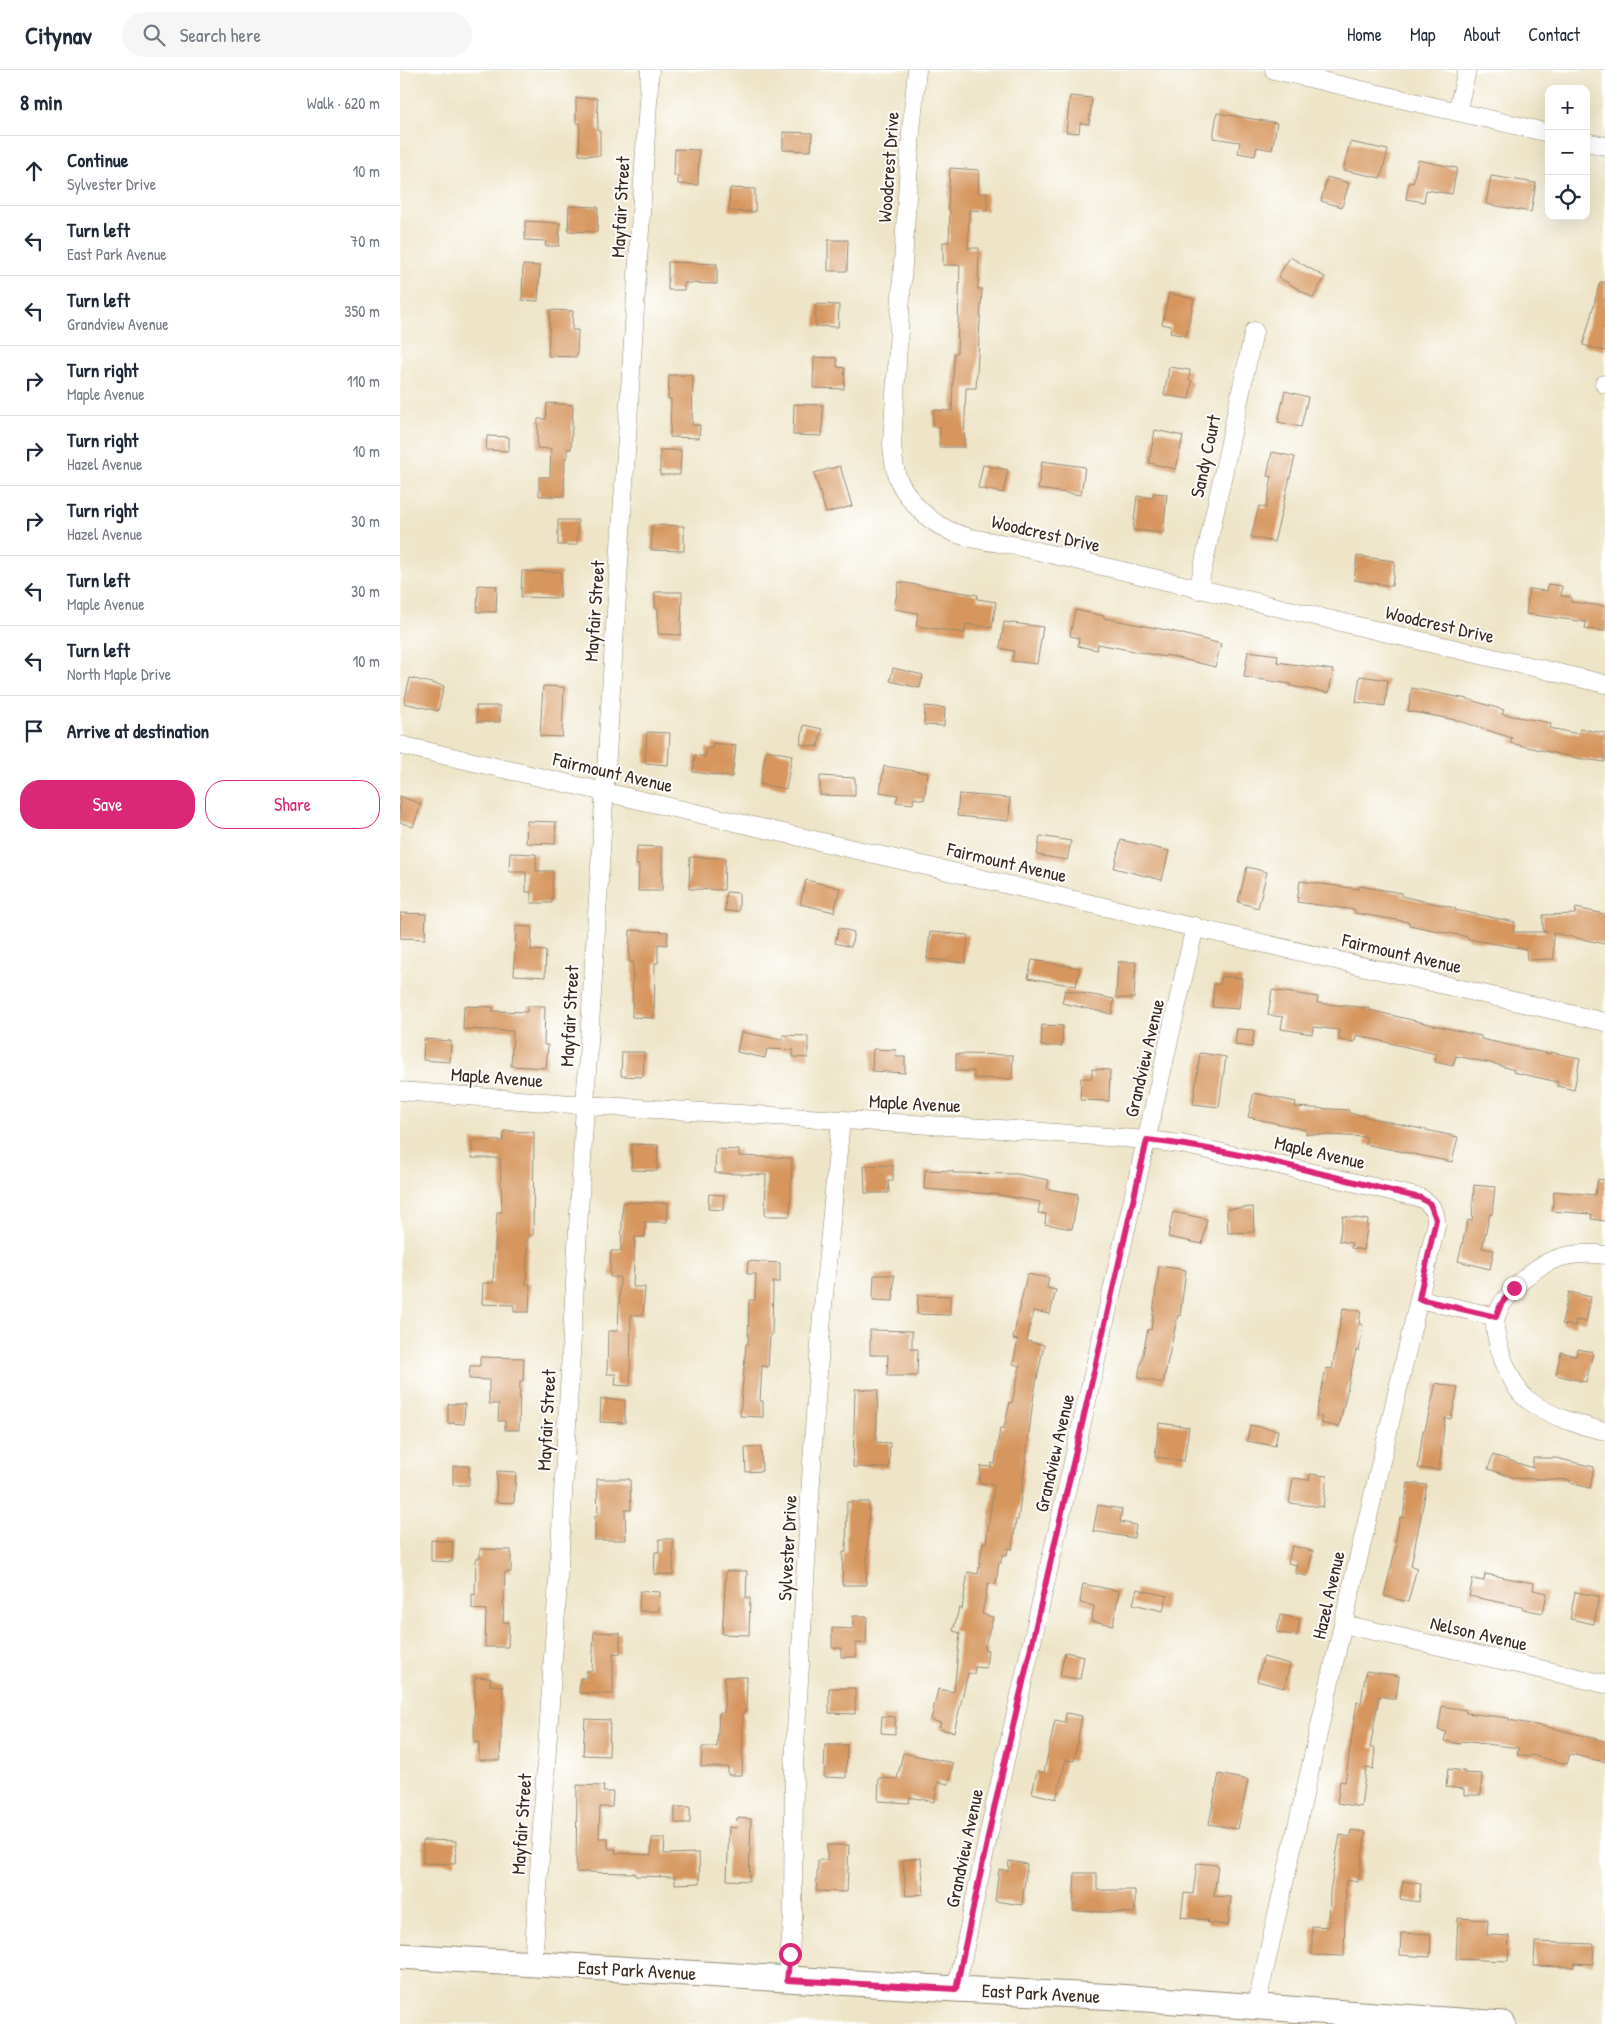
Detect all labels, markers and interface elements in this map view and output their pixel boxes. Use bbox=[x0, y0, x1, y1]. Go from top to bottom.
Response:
search box bbox=[122, 12, 472, 57]
text: Citynav bbox=[25, 19, 92, 51]
icon: search bbox=[140, 21, 168, 49]
text: Search here bbox=[180, 22, 261, 48]
text: Home bbox=[1347, 22, 1382, 47]
text: Map bbox=[1410, 22, 1435, 47]
text: About bbox=[1463, 22, 1500, 47]
text: Contact bbox=[1528, 22, 1580, 47]
map controls bbox=[1545, 85, 1590, 220]
button: + bbox=[1545, 85, 1590, 130]
text: 8 min bbox=[20, 88, 62, 117]
text: Walk · 620 m bbox=[307, 92, 380, 114]
street label: Woodcrest Drive bbox=[871, 110, 905, 223]
button: − bbox=[1545, 130, 1590, 175]
text: Continue bbox=[67, 147, 128, 173]
street label: Mayfair Street bbox=[604, 155, 636, 258]
icon: ahead bbox=[20, 157, 48, 185]
text: 10 m bbox=[352, 160, 380, 182]
text: Sylvester Drive bbox=[67, 173, 156, 195]
button: locate bbox=[1545, 175, 1590, 220]
text: Turn left bbox=[67, 217, 130, 243]
icon: left bbox=[20, 227, 48, 255]
text: 70 m bbox=[350, 230, 380, 252]
text: East Park Avenue bbox=[67, 243, 167, 265]
text: Turn left bbox=[67, 287, 130, 313]
icon: left bbox=[20, 297, 48, 325]
text: 350 m bbox=[344, 300, 380, 322]
text: Grandview Avenue bbox=[67, 313, 169, 335]
text: Turn right bbox=[67, 357, 138, 383]
icon: right bbox=[20, 367, 48, 395]
text: 110 m bbox=[347, 370, 380, 392]
text: Maple Avenue bbox=[67, 383, 145, 405]
street label: Sandy Court bbox=[1184, 412, 1227, 500]
text: Turn right bbox=[67, 427, 138, 453]
icon: right bbox=[20, 437, 48, 465]
text: 10 m bbox=[352, 440, 380, 462]
text: Hazel Avenue bbox=[67, 453, 143, 475]
text: Turn right bbox=[67, 497, 138, 523]
icon: right bbox=[20, 507, 48, 535]
street label: Woodcrest Drive bbox=[989, 508, 1103, 558]
text: 30 m bbox=[351, 510, 380, 532]
text: Hazel Avenue bbox=[67, 523, 143, 545]
street label: Mayfair Street bbox=[578, 559, 611, 662]
text: Turn left bbox=[67, 567, 130, 593]
icon: left bbox=[20, 577, 48, 605]
text: 30 m bbox=[351, 580, 380, 602]
text: Maple Avenue bbox=[67, 593, 145, 615]
street label: Woodcrest Drive bbox=[1383, 599, 1497, 649]
text: Turn left bbox=[67, 637, 130, 663]
icon: left bbox=[20, 647, 48, 675]
text: 10 m bbox=[352, 650, 380, 672]
text: North Maple Drive bbox=[67, 663, 171, 685]
icon: arrive bbox=[20, 717, 48, 745]
text: Arrive at destination bbox=[67, 718, 209, 744]
street label: Fairmount Avenue bbox=[550, 745, 676, 798]
button: Save bbox=[20, 780, 195, 829]
button: Share bbox=[205, 780, 380, 829]
street label: Fairmount Avenue bbox=[944, 835, 1070, 888]
street label: Fairmount Avenue bbox=[1339, 926, 1465, 979]
street label: Mayfair Street bbox=[553, 964, 585, 1067]
street label: Grandview Avenue bbox=[1118, 996, 1170, 1120]
street label: Maple Avenue bbox=[450, 1061, 544, 1093]
street label: Maple Avenue bbox=[868, 1088, 962, 1118]
street label: Maple Avenue bbox=[1272, 1129, 1368, 1175]
route end bbox=[1503, 1277, 1526, 1300]
street label: Mayfair Street bbox=[530, 1368, 562, 1471]
street label: Grandview Avenue bbox=[1028, 1391, 1080, 1515]
street label: Sylvester Drive bbox=[771, 1494, 803, 1602]
street label: Hazel Avenue bbox=[1305, 1548, 1351, 1642]
street label: Nelson Avenue bbox=[1428, 1609, 1531, 1657]
street label: Mayfair Street bbox=[505, 1772, 538, 1875]
street label: Grandview Avenue bbox=[939, 1786, 989, 1910]
route start bbox=[779, 1943, 802, 1966]
street label: East Park Avenue bbox=[577, 1954, 697, 1986]
street label: East Park Avenue bbox=[981, 1977, 1101, 2009]

